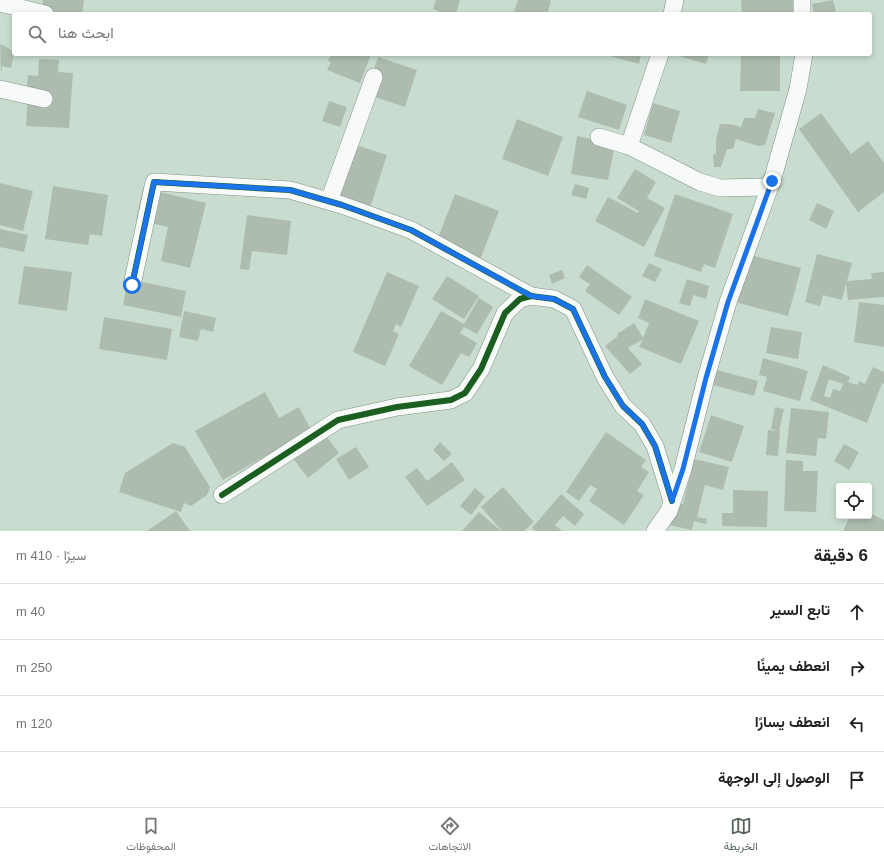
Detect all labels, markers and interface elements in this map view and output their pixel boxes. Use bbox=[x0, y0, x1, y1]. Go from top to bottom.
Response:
search box bbox=[12, 12, 872, 56]
icon: search bbox=[26, 23, 48, 45]
text: ابحث هنا bbox=[58, 24, 114, 41]
route end bbox=[763, 172, 781, 190]
route start bbox=[123, 276, 141, 294]
map controls bbox=[836, 483, 872, 519]
button: locate bbox=[836, 483, 872, 519]
text: 6 دقيقة bbox=[814, 546, 868, 565]
text: سيرًا · 410 m bbox=[16, 548, 86, 563]
text: تابع السير bbox=[770, 601, 830, 618]
icon: ahead bbox=[846, 601, 868, 623]
text: 40 m bbox=[16, 604, 45, 619]
text: انعطف يمينًا bbox=[757, 657, 830, 674]
icon: right bbox=[846, 657, 868, 679]
text: 250 m bbox=[16, 660, 52, 675]
text: انعطف يسارًا bbox=[755, 713, 830, 730]
icon: left bbox=[846, 713, 868, 735]
text: 120 m bbox=[16, 716, 52, 731]
text: الوصول إلى الوجهة bbox=[718, 769, 830, 786]
icon: arrive bbox=[846, 769, 868, 791]
tab: المحفوظات bbox=[126, 815, 176, 856]
tab: الاتجاهات bbox=[428, 815, 471, 856]
tab: الخريطة bbox=[724, 815, 758, 856]

